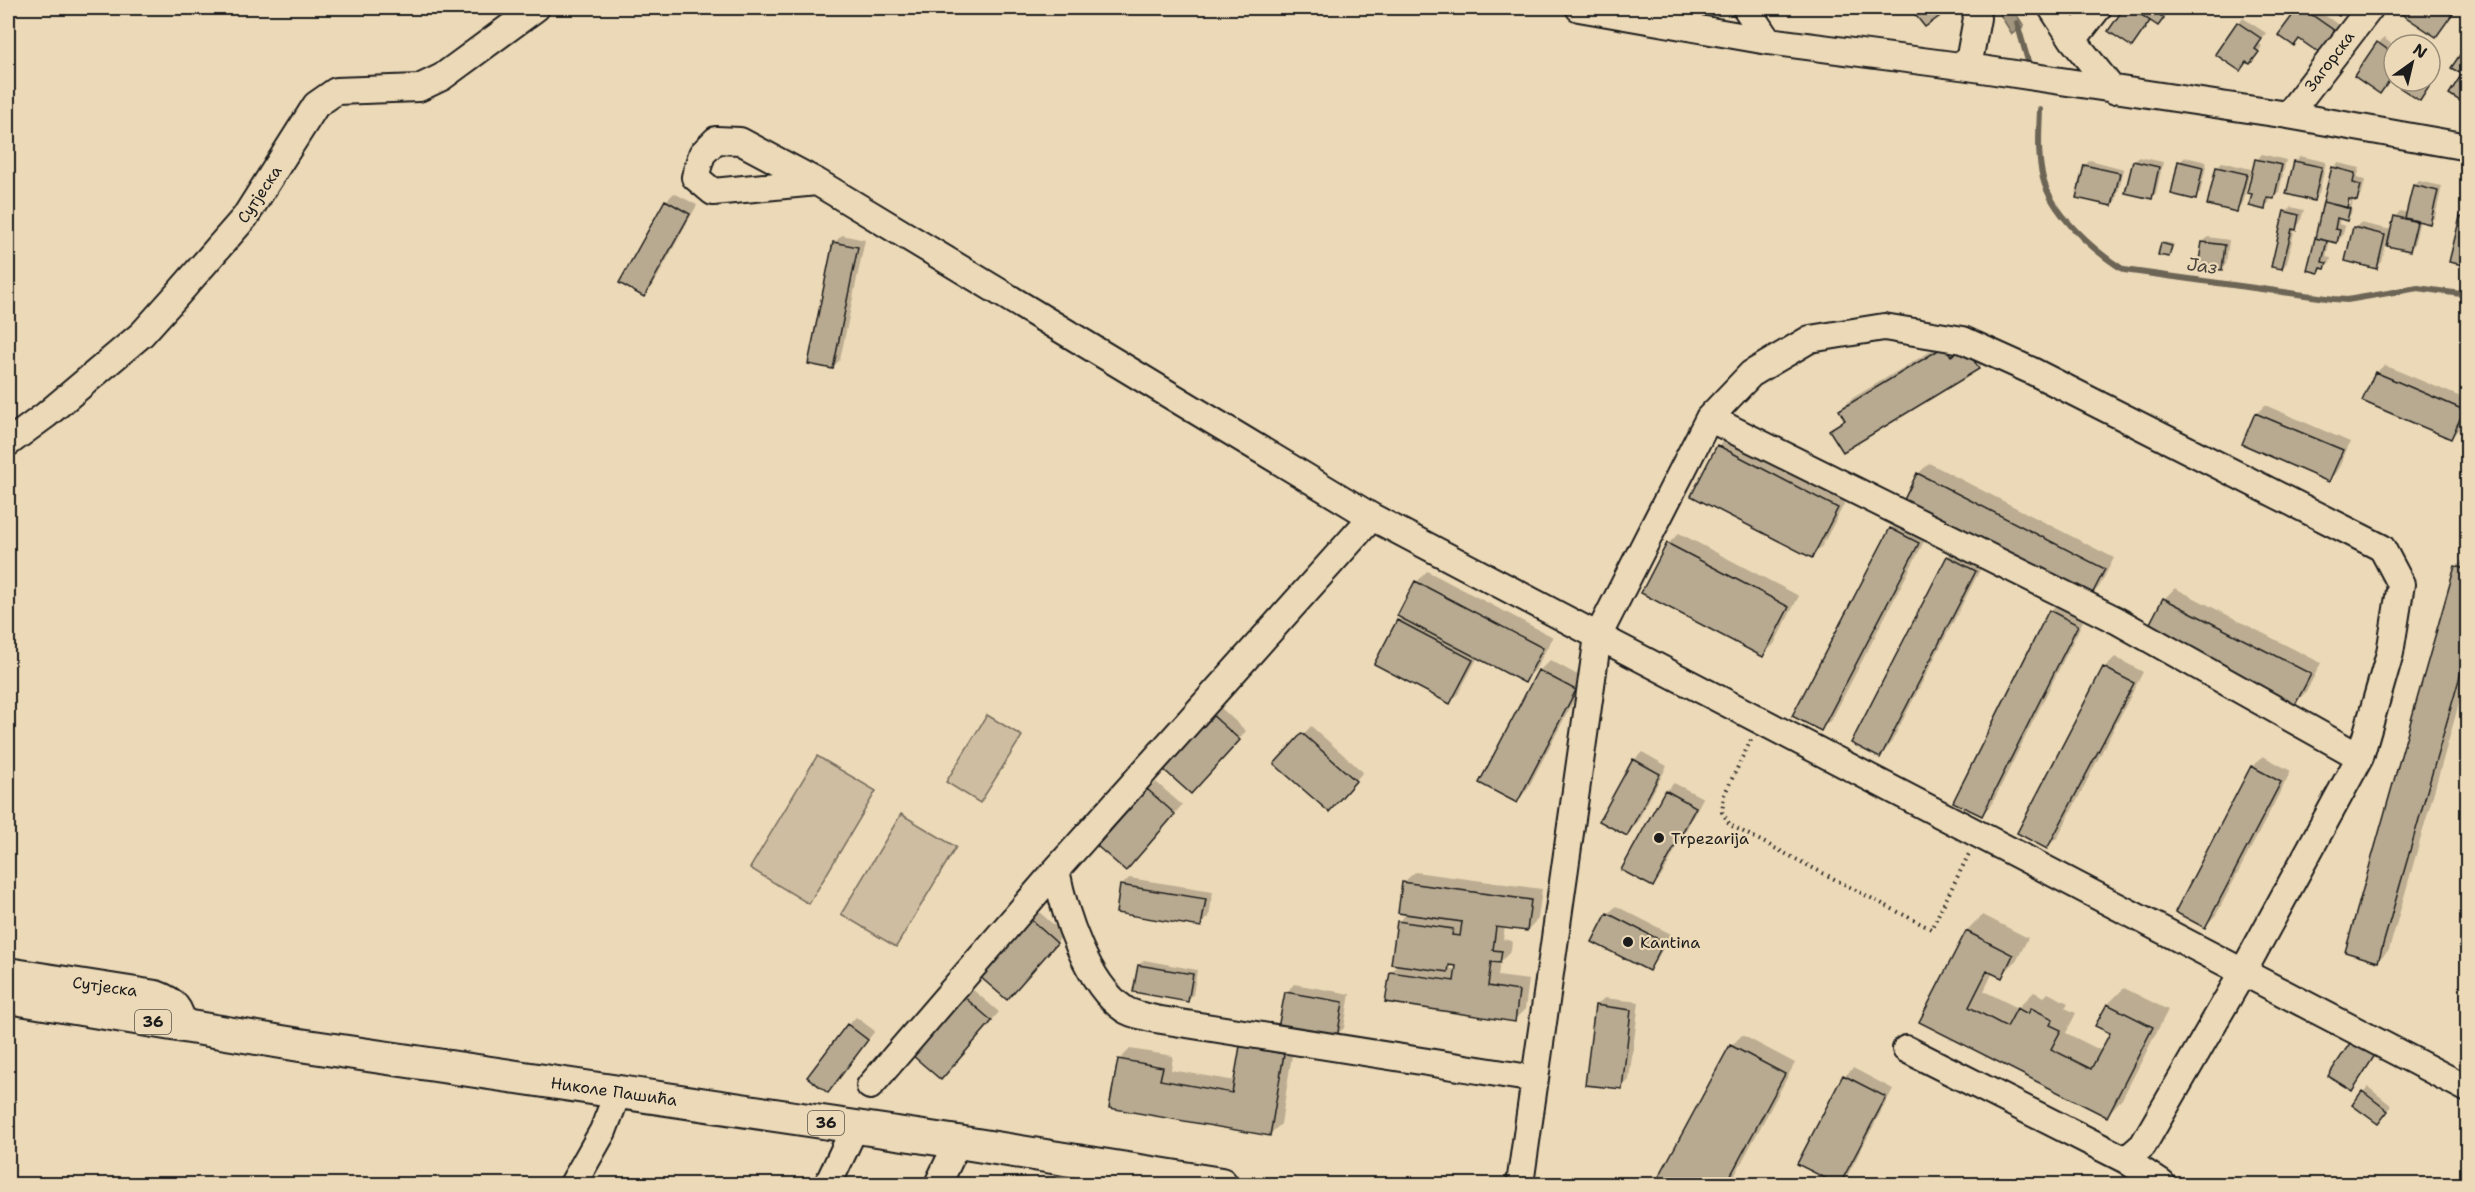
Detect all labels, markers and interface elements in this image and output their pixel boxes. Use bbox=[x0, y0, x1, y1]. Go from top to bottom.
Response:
street label: Загорска bbox=[2300, 27, 2359, 96]
north arrow bbox=[2382, 33, 2442, 93]
text: N bbox=[2409, 39, 2431, 63]
street label: Сутјеска bbox=[232, 161, 286, 227]
water label: Јаз bbox=[2185, 252, 2219, 280]
place label: Trpezarija bbox=[1671, 828, 1749, 849]
marker: Trpezarija bbox=[1652, 831, 1666, 845]
place label: Kantina bbox=[1640, 932, 1700, 953]
marker: Kantina bbox=[1621, 935, 1635, 949]
street label: Сутјеска bbox=[71, 972, 139, 1001]
road number: 36 bbox=[135, 1010, 171, 1034]
street label: Николе Пашића bbox=[549, 1072, 679, 1111]
road number: 36 bbox=[808, 1111, 844, 1135]

